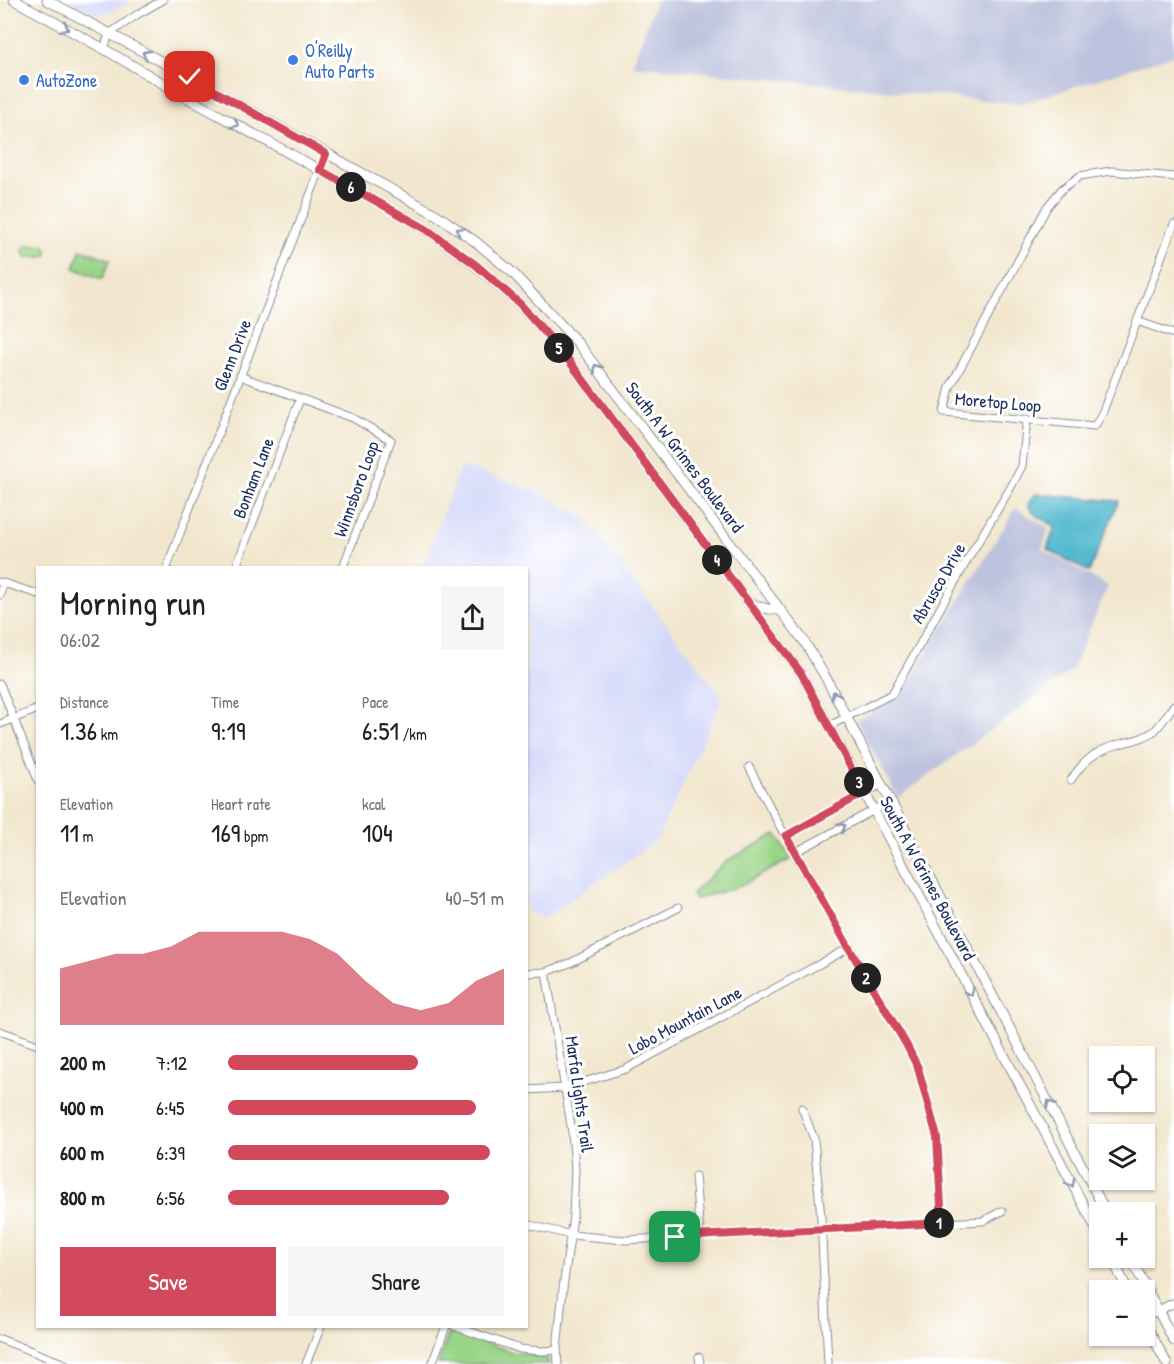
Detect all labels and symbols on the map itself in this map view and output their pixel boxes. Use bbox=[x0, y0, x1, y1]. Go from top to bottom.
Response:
one-way arrow bbox=[59, 21, 69, 32]
place label: O'Reilly Auto Parts bbox=[305, 38, 374, 84]
one-way arrow bbox=[142, 50, 152, 61]
pin bbox=[164, 51, 215, 102]
marker: O'Reilly Auto Parts bbox=[286, 53, 300, 67]
place label: AutoZone bbox=[36, 68, 97, 93]
marker: AutoZone bbox=[17, 73, 31, 87]
one-way arrow bbox=[229, 117, 239, 128]
pin: 6 bbox=[336, 172, 366, 202]
one-way arrow bbox=[455, 227, 466, 238]
street label: Glenn Drive bbox=[207, 316, 257, 394]
pin: 5 bbox=[544, 333, 574, 363]
one-way arrow bbox=[593, 364, 604, 375]
street label: South A W Grimes Boulevard bbox=[620, 377, 750, 537]
street label: Moretop Loop bbox=[954, 386, 1042, 418]
street label: Bonham Lane bbox=[226, 434, 280, 522]
street label: Winnsboro Loop bbox=[327, 437, 385, 540]
street label: Abrusco Drive bbox=[905, 538, 971, 628]
pin: 4 bbox=[702, 545, 732, 575]
one-way arrow bbox=[831, 691, 842, 701]
pin: 3 bbox=[844, 767, 874, 797]
street label: South A W Grimes Boulevard bbox=[874, 792, 982, 964]
one-way arrow bbox=[836, 823, 847, 834]
pin: 2 bbox=[851, 963, 881, 993]
street label: Lobo Mountain Lane bbox=[624, 980, 746, 1060]
one-way arrow bbox=[963, 986, 974, 996]
street label: Marfa Lights Trail bbox=[559, 1034, 601, 1154]
one-way arrow bbox=[1046, 1100, 1057, 1111]
one-way arrow bbox=[1064, 1177, 1075, 1187]
pin: 1 bbox=[924, 1208, 954, 1238]
pin bbox=[649, 1211, 700, 1262]

